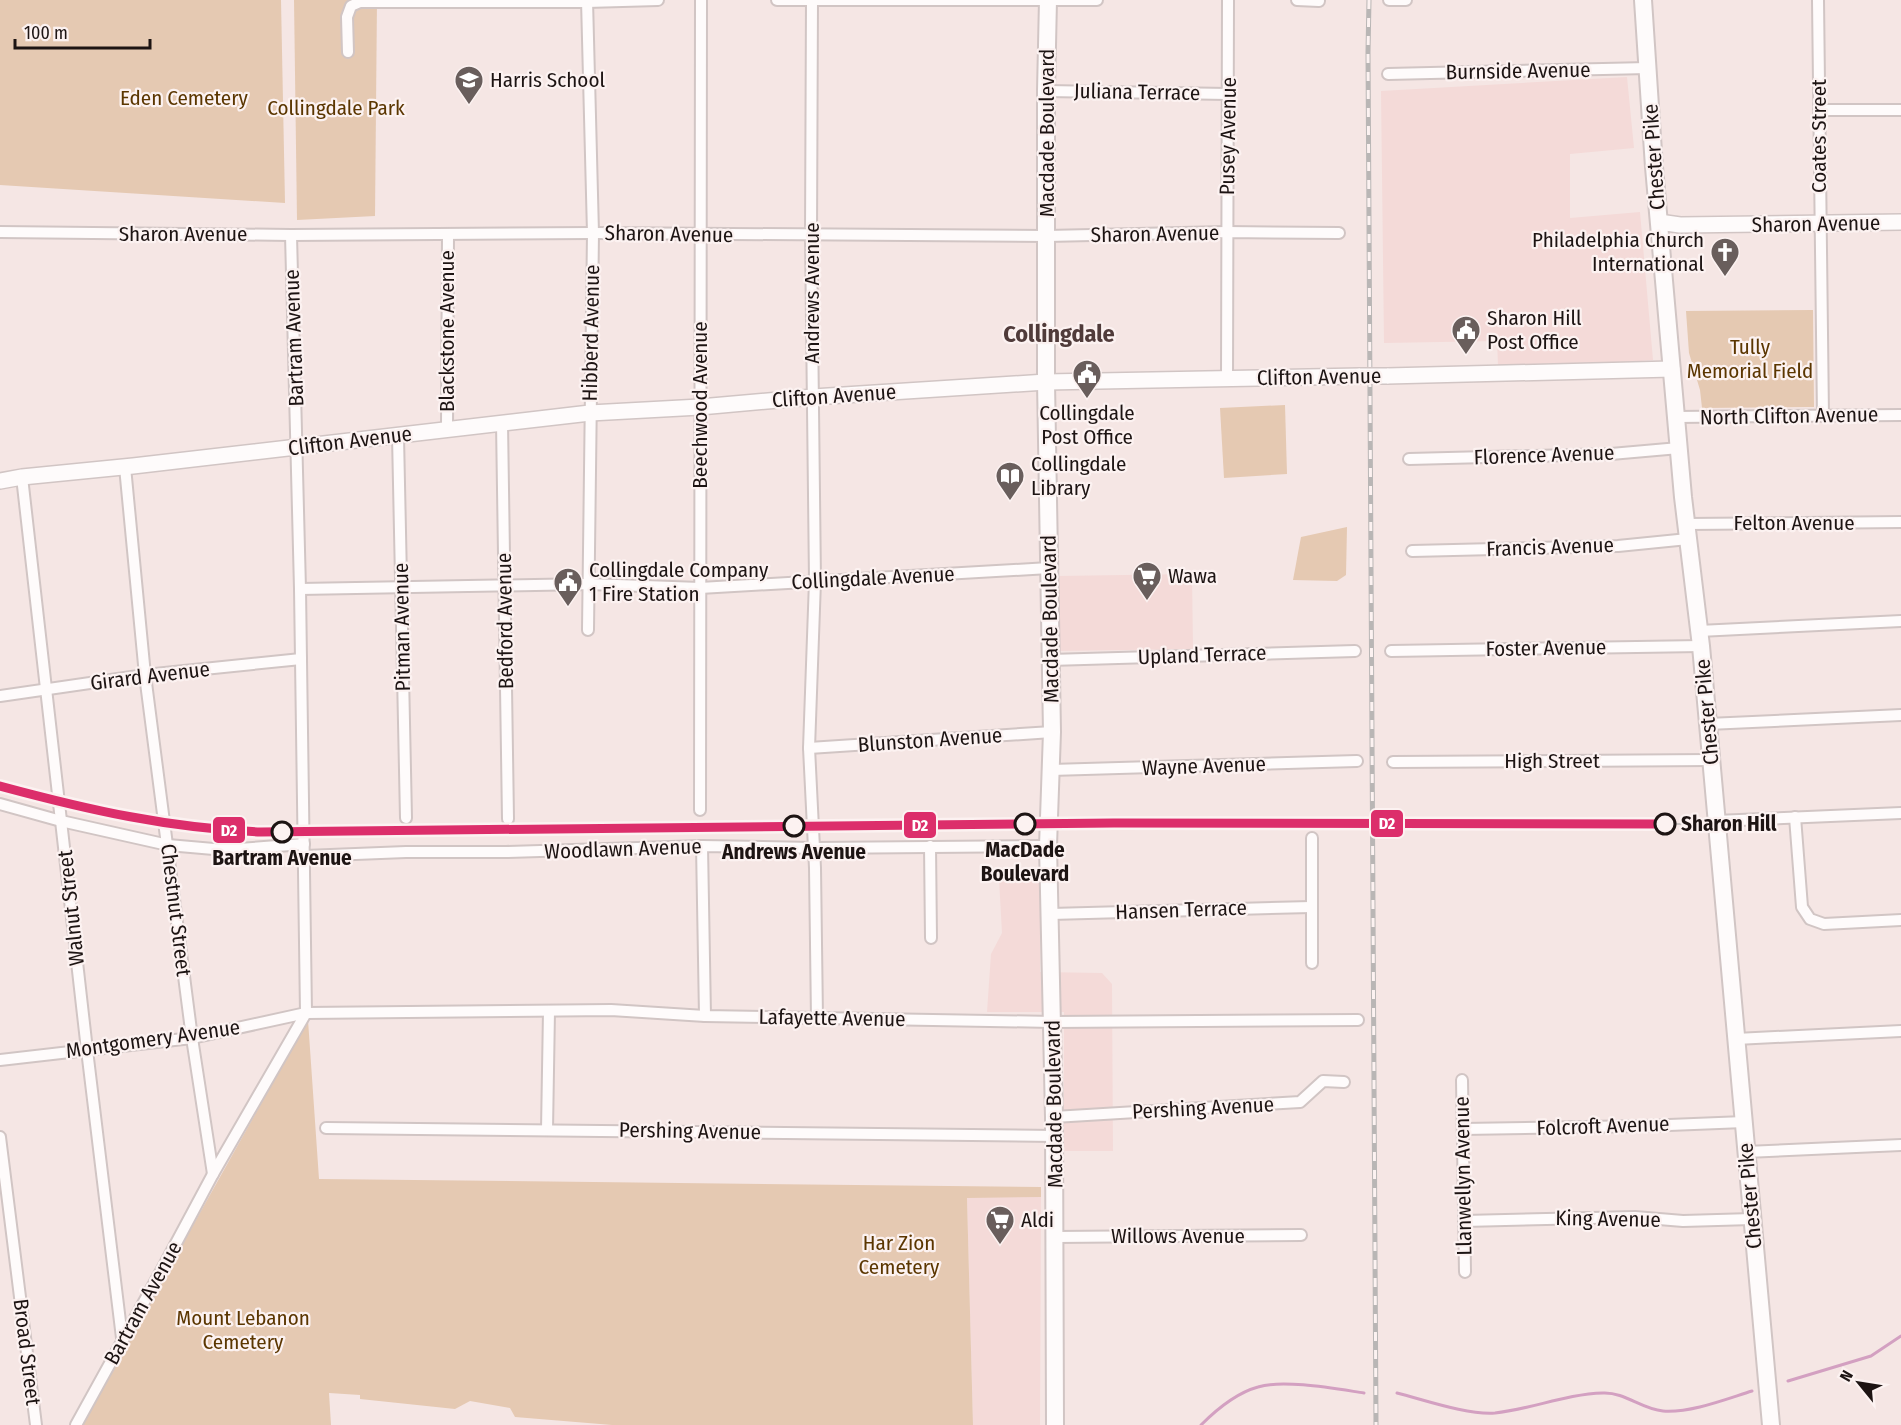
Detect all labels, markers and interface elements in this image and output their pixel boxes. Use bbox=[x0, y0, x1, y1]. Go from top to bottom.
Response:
scale bar bbox=[15, 12, 150, 50]
text: 100 m bbox=[24, 22, 68, 44]
street label: Macdade Boulevard bbox=[1034, 49, 1060, 217]
street label: Burnside Avenue bbox=[1445, 57, 1591, 85]
school or university icon: Harris School bbox=[453, 64, 485, 106]
place label: Harris School bbox=[490, 67, 605, 93]
street label: Pusey Avenue bbox=[1214, 77, 1242, 195]
street label: Juliana Terrace bbox=[1074, 78, 1200, 106]
street label: Coates Street bbox=[1806, 79, 1832, 193]
park label: Eden Cemetery bbox=[120, 85, 249, 111]
park label: Collingdale Park bbox=[267, 95, 405, 121]
street label: Chester Pike bbox=[1637, 103, 1671, 211]
street label: Sharon Avenue bbox=[1751, 210, 1881, 238]
street label: Sharon Avenue bbox=[604, 220, 734, 248]
street label: Sharon Avenue bbox=[1090, 220, 1220, 248]
street label: Sharon Avenue bbox=[119, 221, 247, 247]
street label: Andrews Avenue bbox=[799, 222, 825, 364]
place label: Philadelphia Church International bbox=[1532, 227, 1704, 277]
church icon: Philadelphia Church International bbox=[1709, 236, 1741, 278]
street label: Blackstone Avenue bbox=[434, 250, 460, 412]
street label: Hibberd Avenue bbox=[577, 264, 605, 402]
street label: Bartram Avenue bbox=[279, 269, 309, 407]
place label: Sharon Hill Post Office bbox=[1487, 305, 1582, 355]
public building icon: Sharon Hill Post Office bbox=[1450, 314, 1482, 356]
district label: Collingdale bbox=[1003, 320, 1115, 348]
street label: Beechwood Avenue bbox=[687, 321, 713, 489]
park label: Tully Memorial Field bbox=[1687, 334, 1813, 384]
public building icon: Collingdale Post Office bbox=[1071, 358, 1103, 400]
street label: Clifton Avenue bbox=[1257, 363, 1381, 391]
street label: Clifton Avenue bbox=[771, 379, 897, 413]
place label: Collingdale Post Office bbox=[1039, 400, 1135, 450]
street label: North Clifton Avenue bbox=[1700, 401, 1878, 431]
street label: Clifton Avenue bbox=[287, 421, 413, 461]
street label: Florence Avenue bbox=[1473, 440, 1615, 470]
place label: Collingdale Library bbox=[1031, 451, 1126, 501]
library icon: Collingdale Library bbox=[994, 460, 1026, 502]
street label: Felton Avenue bbox=[1733, 510, 1855, 536]
street label: Francis Avenue bbox=[1486, 532, 1614, 562]
street label: Macdade Boulevard bbox=[1036, 535, 1064, 703]
street label: Bedford Avenue bbox=[491, 553, 519, 689]
place label: Collingdale Company 1 Fire Station bbox=[589, 557, 769, 607]
supermarket icon: Wawa bbox=[1131, 560, 1163, 602]
street label: Collingdale Avenue bbox=[791, 561, 955, 595]
street label: Pitman Avenue bbox=[388, 562, 416, 692]
place label: Wawa bbox=[1168, 563, 1217, 589]
public building icon: Collingdale Company 1 Fire Station bbox=[552, 566, 584, 608]
street label: Foster Avenue bbox=[1485, 634, 1607, 662]
street label: Upland Terrace bbox=[1137, 640, 1267, 670]
street label: Girard Avenue bbox=[89, 656, 211, 696]
street label: Chester Pike bbox=[1689, 658, 1725, 766]
street label: Blunston Avenue bbox=[857, 722, 1003, 758]
street label: High Street bbox=[1504, 748, 1600, 774]
street label: Wayne Avenue bbox=[1142, 751, 1266, 781]
line badge: D2 bbox=[1370, 809, 1404, 838]
line badge: D2 bbox=[903, 811, 937, 839]
place label: Sharon Hill bbox=[1681, 811, 1777, 837]
marker: MacDade Boulevard bbox=[1014, 813, 1036, 835]
marker: Sharon Hill bbox=[1654, 813, 1676, 835]
text: D2 bbox=[1379, 814, 1396, 833]
marker: Andrews Avenue bbox=[783, 815, 805, 837]
line badge: D2 bbox=[212, 816, 246, 844]
text: D2 bbox=[912, 816, 929, 835]
text: D2 bbox=[221, 821, 238, 840]
marker: Bartram Avenue bbox=[271, 821, 293, 843]
street label: Woodlawn Avenue bbox=[544, 833, 702, 865]
place label: MacDade Boulevard bbox=[981, 837, 1069, 887]
place label: Andrews Avenue bbox=[721, 839, 866, 865]
street label: Chestnut Street bbox=[155, 842, 197, 978]
place label: Bartram Avenue bbox=[212, 845, 352, 871]
street label: Walnut Street bbox=[52, 849, 90, 967]
street label: Hansen Terrace bbox=[1115, 895, 1247, 925]
street label: Lafayette Avenue bbox=[758, 1004, 906, 1032]
street label: Montgomery Avenue bbox=[64, 1014, 242, 1064]
street label: Macdade Boulevard bbox=[1040, 1020, 1068, 1188]
street label: Pershing Avenue bbox=[1131, 1091, 1275, 1125]
street label: Llanwellyn Avenue bbox=[1449, 1096, 1477, 1256]
street label: Folcroft Avenue bbox=[1536, 1111, 1670, 1141]
street label: Pershing Avenue bbox=[619, 1117, 761, 1145]
street label: Chester Pike bbox=[1732, 1142, 1768, 1250]
supermarket icon: Aldi bbox=[984, 1204, 1016, 1246]
street label: King Avenue bbox=[1555, 1205, 1661, 1233]
place label: Aldi bbox=[1021, 1207, 1054, 1233]
street label: Willows Avenue bbox=[1111, 1223, 1245, 1249]
park label: Har Zion Cemetery bbox=[859, 1230, 940, 1280]
street label: Bartram Avenue bbox=[98, 1237, 188, 1369]
street label: Broad Street bbox=[8, 1297, 46, 1407]
park label: Mount Lebanon Cemetery bbox=[176, 1305, 310, 1355]
north arrow bbox=[1829, 1353, 1889, 1413]
text: N bbox=[1836, 1367, 1857, 1385]

